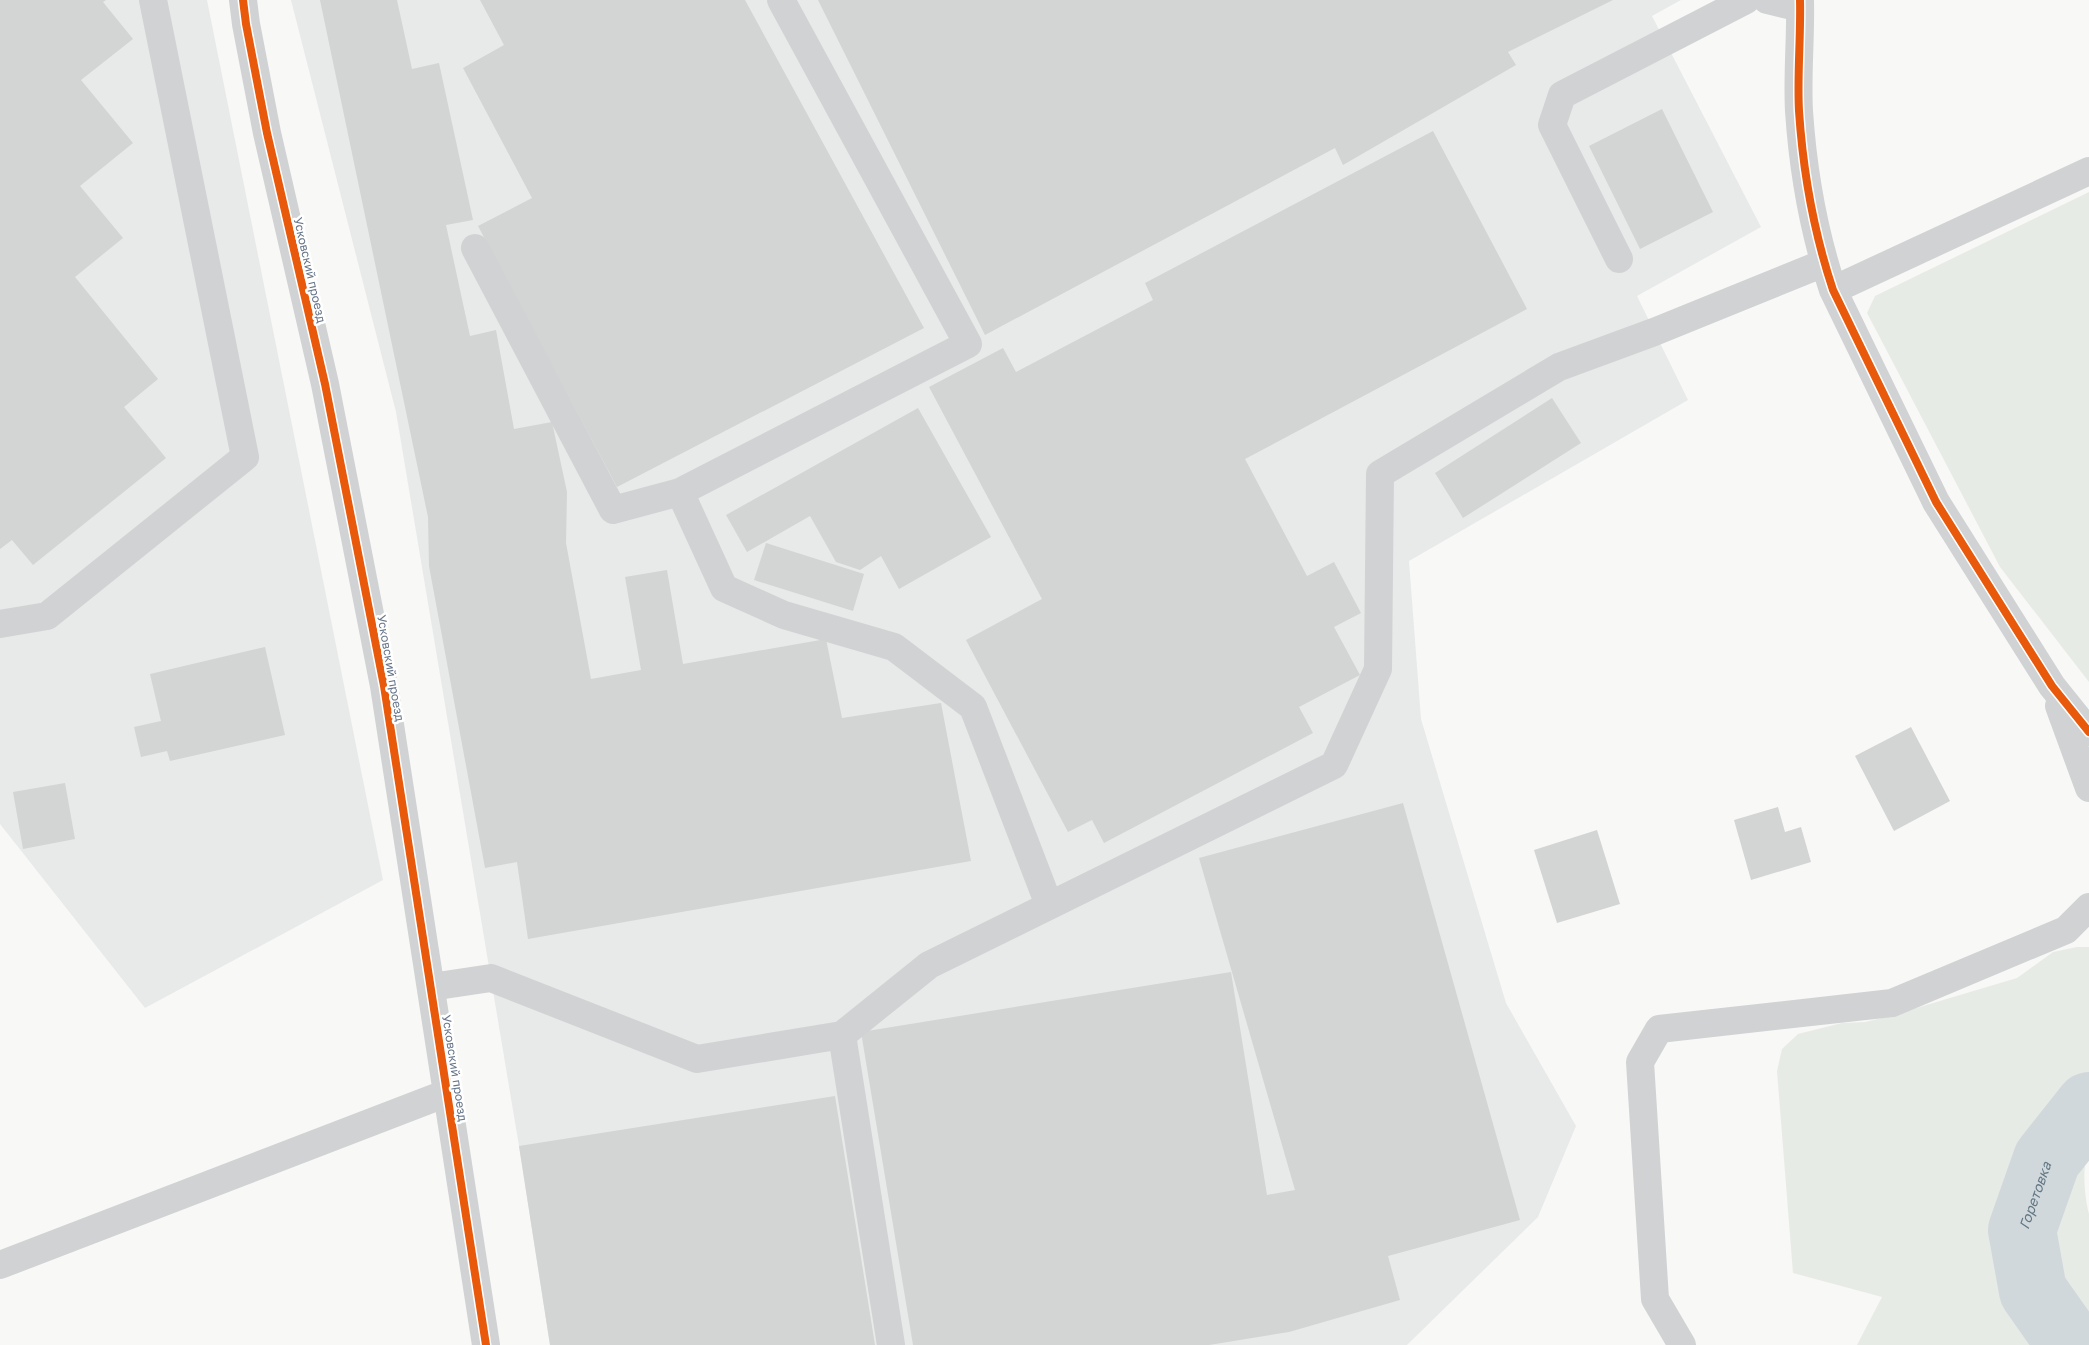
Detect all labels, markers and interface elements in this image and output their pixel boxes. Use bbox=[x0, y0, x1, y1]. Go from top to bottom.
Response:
street label: Усковский проезд bbox=[291, 216, 329, 324]
street label: Усковский проезд bbox=[374, 614, 408, 722]
street label: Усковский проезд bbox=[439, 1014, 471, 1122]
water label: Горетовка bbox=[2015, 1158, 2054, 1231]

